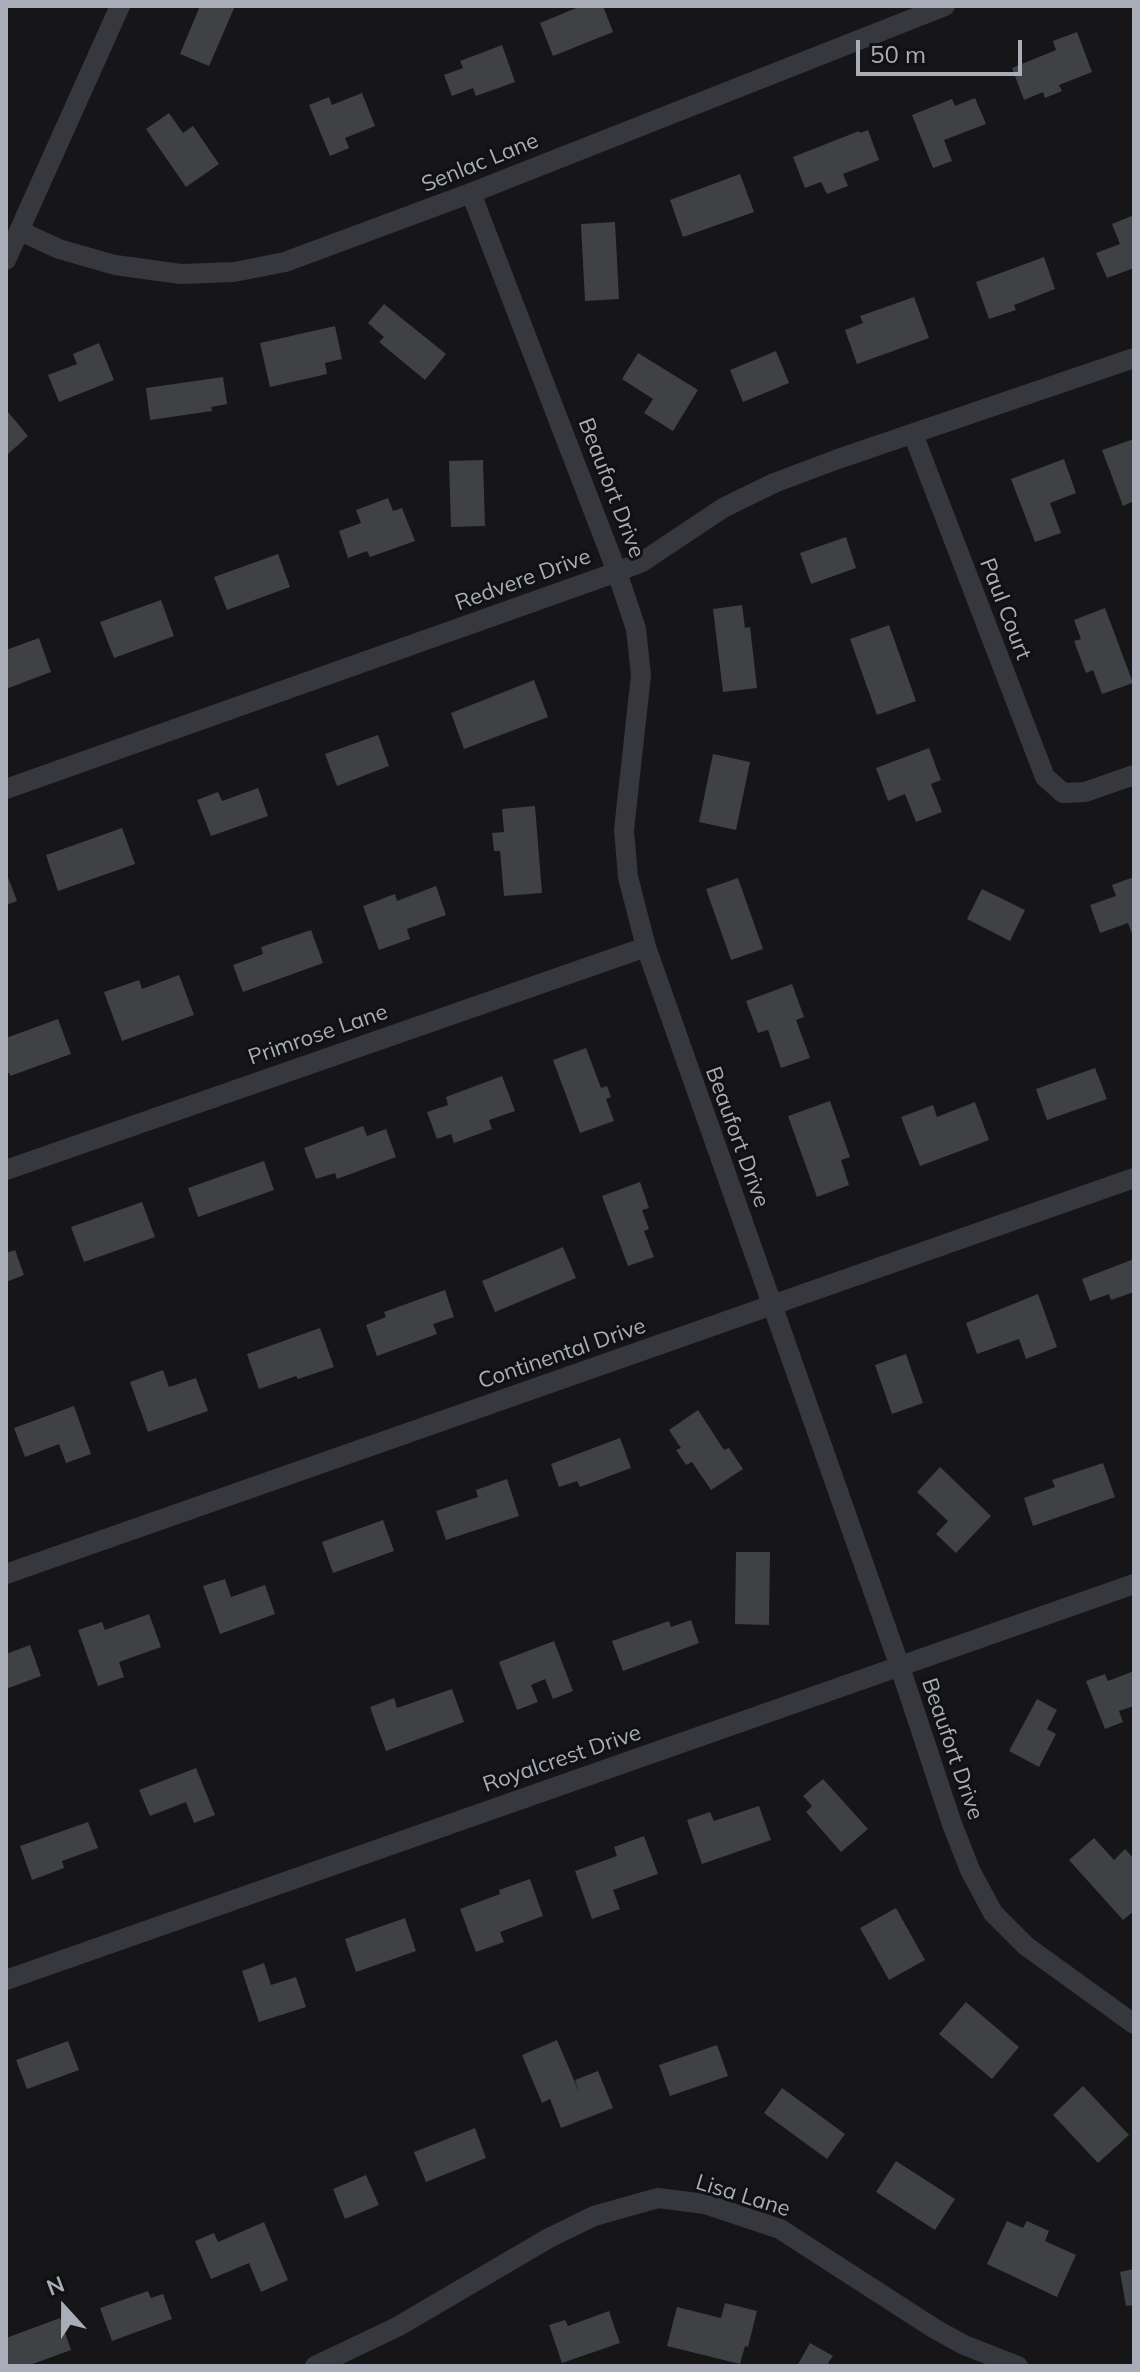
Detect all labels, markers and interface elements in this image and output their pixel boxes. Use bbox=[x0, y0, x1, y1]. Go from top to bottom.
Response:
scale bar bbox=[860, 24, 1026, 74]
text: 50 m bbox=[870, 39, 926, 69]
street label: Senlac Lane bbox=[418, 128, 542, 198]
street label: Beaufort Drive bbox=[572, 414, 650, 562]
street label: Redvere Drive bbox=[452, 543, 594, 617]
street label: Paul Court bbox=[974, 555, 1036, 663]
street label: Primrose Lane bbox=[245, 999, 391, 1071]
street label: Beaufort Drive bbox=[699, 1063, 775, 1211]
street label: Continental Drive bbox=[475, 1313, 649, 1395]
street label: Beaufort Drive bbox=[915, 1675, 989, 1823]
street label: Royalcrest Drive bbox=[480, 1720, 644, 1798]
street label: Lisa Lane bbox=[693, 2169, 793, 2223]
north arrow bbox=[24, 2268, 104, 2348]
text: N bbox=[43, 2270, 68, 2302]

